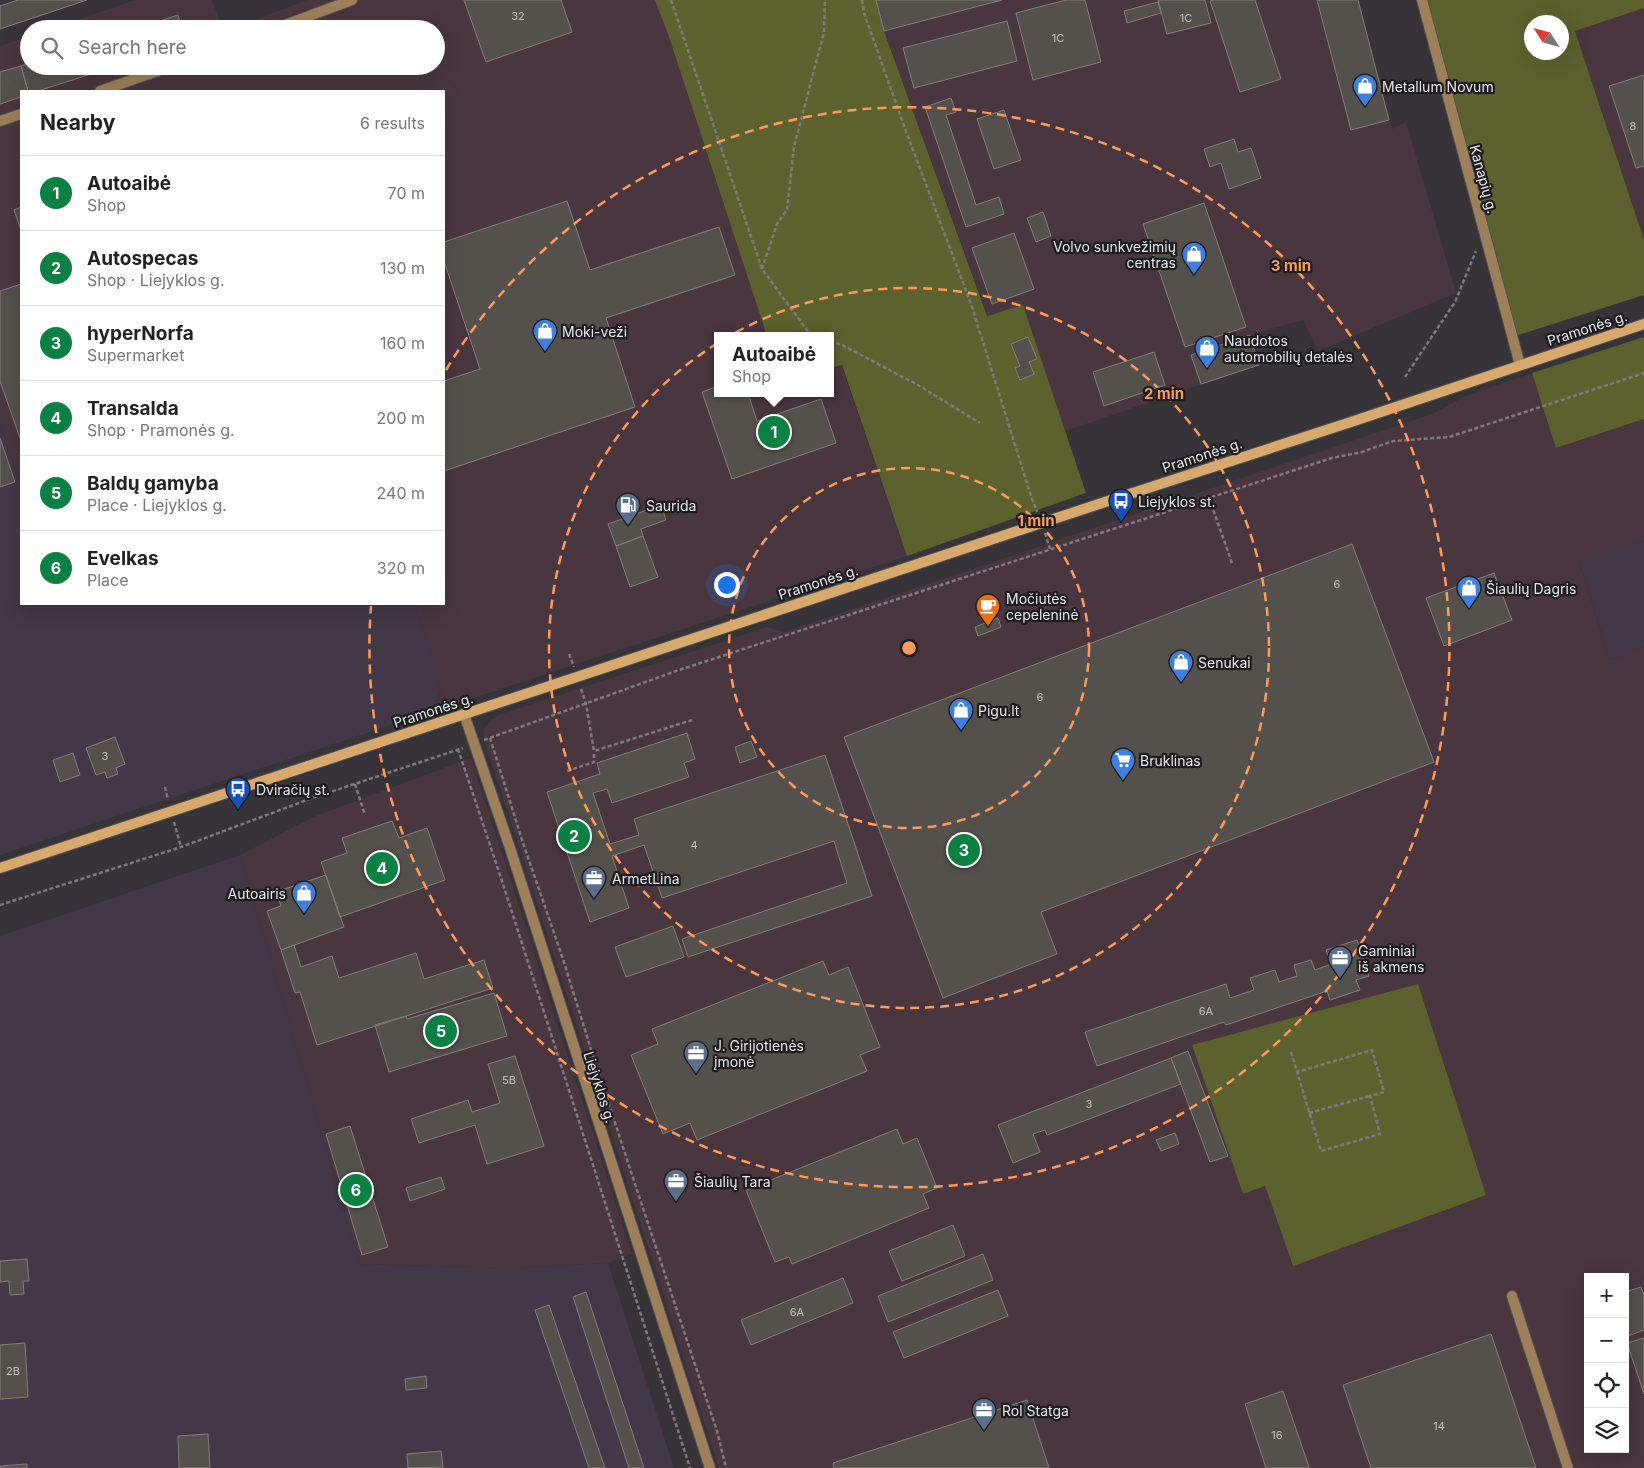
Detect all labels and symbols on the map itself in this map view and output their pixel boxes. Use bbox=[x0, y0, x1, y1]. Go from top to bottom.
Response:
house number: 32 bbox=[511, 9, 525, 23]
house number: 1C bbox=[1180, 11, 1192, 25]
north arrow bbox=[1524, 15, 1569, 60]
house number: 1C bbox=[1052, 31, 1064, 45]
shop icon: Metallum Novum bbox=[1352, 73, 1378, 107]
place label: Metallum Novum bbox=[1382, 78, 1494, 95]
house number: 8 bbox=[1630, 119, 1637, 133]
street label: Kanapių g. bbox=[1467, 143, 1501, 215]
place label: Volvo sunkvežimių centras bbox=[1053, 238, 1176, 271]
shop icon: Volvo sunkvežimių centras bbox=[1181, 241, 1207, 275]
text: 3 min bbox=[1271, 256, 1311, 275]
street label: Pramonės g. bbox=[1545, 307, 1629, 349]
shop icon: Moki-veži bbox=[532, 318, 558, 352]
place label: Moki-veži bbox=[562, 323, 627, 340]
place label: Naudotos automobilių detalės bbox=[1224, 332, 1353, 365]
shop icon: Naudotos automobilių detalės bbox=[1194, 335, 1220, 369]
text: 2 min bbox=[1144, 384, 1184, 403]
pin: 1 bbox=[758, 413, 790, 451]
street label: Pramonės g. bbox=[1160, 434, 1244, 476]
bus stop icon: Liejyklos st. bbox=[1108, 488, 1134, 522]
fuel station icon: Saurida bbox=[615, 492, 641, 526]
place label: Liejyklos st. bbox=[1138, 493, 1216, 510]
place label: Saurida bbox=[646, 497, 696, 514]
text: 1 min bbox=[1017, 511, 1055, 530]
street label: Pramonės g. bbox=[776, 561, 860, 603]
your location bbox=[714, 572, 740, 598]
shop icon: Šiaulių Dagris bbox=[1456, 575, 1482, 609]
house number: 6 bbox=[1334, 577, 1341, 591]
place label: Šiaulių Dagris bbox=[1486, 580, 1576, 597]
place label: Močiutės cepeleninė bbox=[1006, 590, 1079, 623]
cafe icon: Močiutės cepeleninė bbox=[975, 593, 1001, 627]
centre of rings bbox=[900, 639, 918, 657]
shop icon: Senukai bbox=[1168, 649, 1194, 683]
place label: Senukai bbox=[1198, 654, 1251, 671]
street label: Pramonės g. bbox=[391, 689, 475, 731]
house number: 6 bbox=[1037, 690, 1044, 704]
shop icon: Pigu.lt bbox=[948, 697, 974, 731]
place label: Pigu.lt bbox=[978, 702, 1020, 719]
supermarket icon: Bruklinas bbox=[1110, 747, 1136, 781]
house number: 3 bbox=[102, 749, 109, 763]
place label: Bruklinas bbox=[1140, 752, 1201, 769]
bus stop icon: Dviračių st. bbox=[225, 776, 251, 810]
place label: Dviračių st. bbox=[256, 781, 330, 798]
pin: 2 bbox=[558, 817, 590, 855]
pin: 3 bbox=[948, 831, 980, 869]
house number: 4 bbox=[690, 838, 698, 852]
pin: 4 bbox=[366, 849, 398, 887]
office icon: ArmetLina bbox=[581, 865, 607, 899]
place label: ArmetLina bbox=[612, 870, 680, 887]
shop icon: Autoairis bbox=[291, 880, 317, 914]
place label: Autoairis bbox=[228, 885, 286, 902]
place label: Gaminiai iš akmens bbox=[1358, 942, 1424, 975]
office icon: Gaminiai iš akmens bbox=[1327, 945, 1353, 979]
house number: 6A bbox=[1199, 1004, 1214, 1018]
pin: 5 bbox=[425, 1012, 457, 1050]
place label: J. Girijotienės įmonė bbox=[713, 1037, 804, 1070]
office icon: J. Girijotienės įmonė bbox=[683, 1040, 709, 1074]
street label: Liejyklos g. bbox=[580, 1049, 620, 1125]
house number: 5B bbox=[502, 1073, 516, 1087]
house number: 3 bbox=[1086, 1097, 1093, 1111]
office icon: Šiaulių Tara bbox=[663, 1168, 689, 1202]
pin: 6 bbox=[340, 1171, 372, 1209]
place label: Šiaulių Tara bbox=[694, 1173, 771, 1190]
house number: 6A bbox=[790, 1305, 805, 1319]
house number: 2B bbox=[6, 1364, 20, 1378]
office icon: Rol Statga bbox=[971, 1397, 997, 1431]
place label: Rol Statga bbox=[1002, 1402, 1069, 1419]
house number: 14 bbox=[1433, 1419, 1445, 1433]
house number: 16 bbox=[1271, 1428, 1283, 1442]

